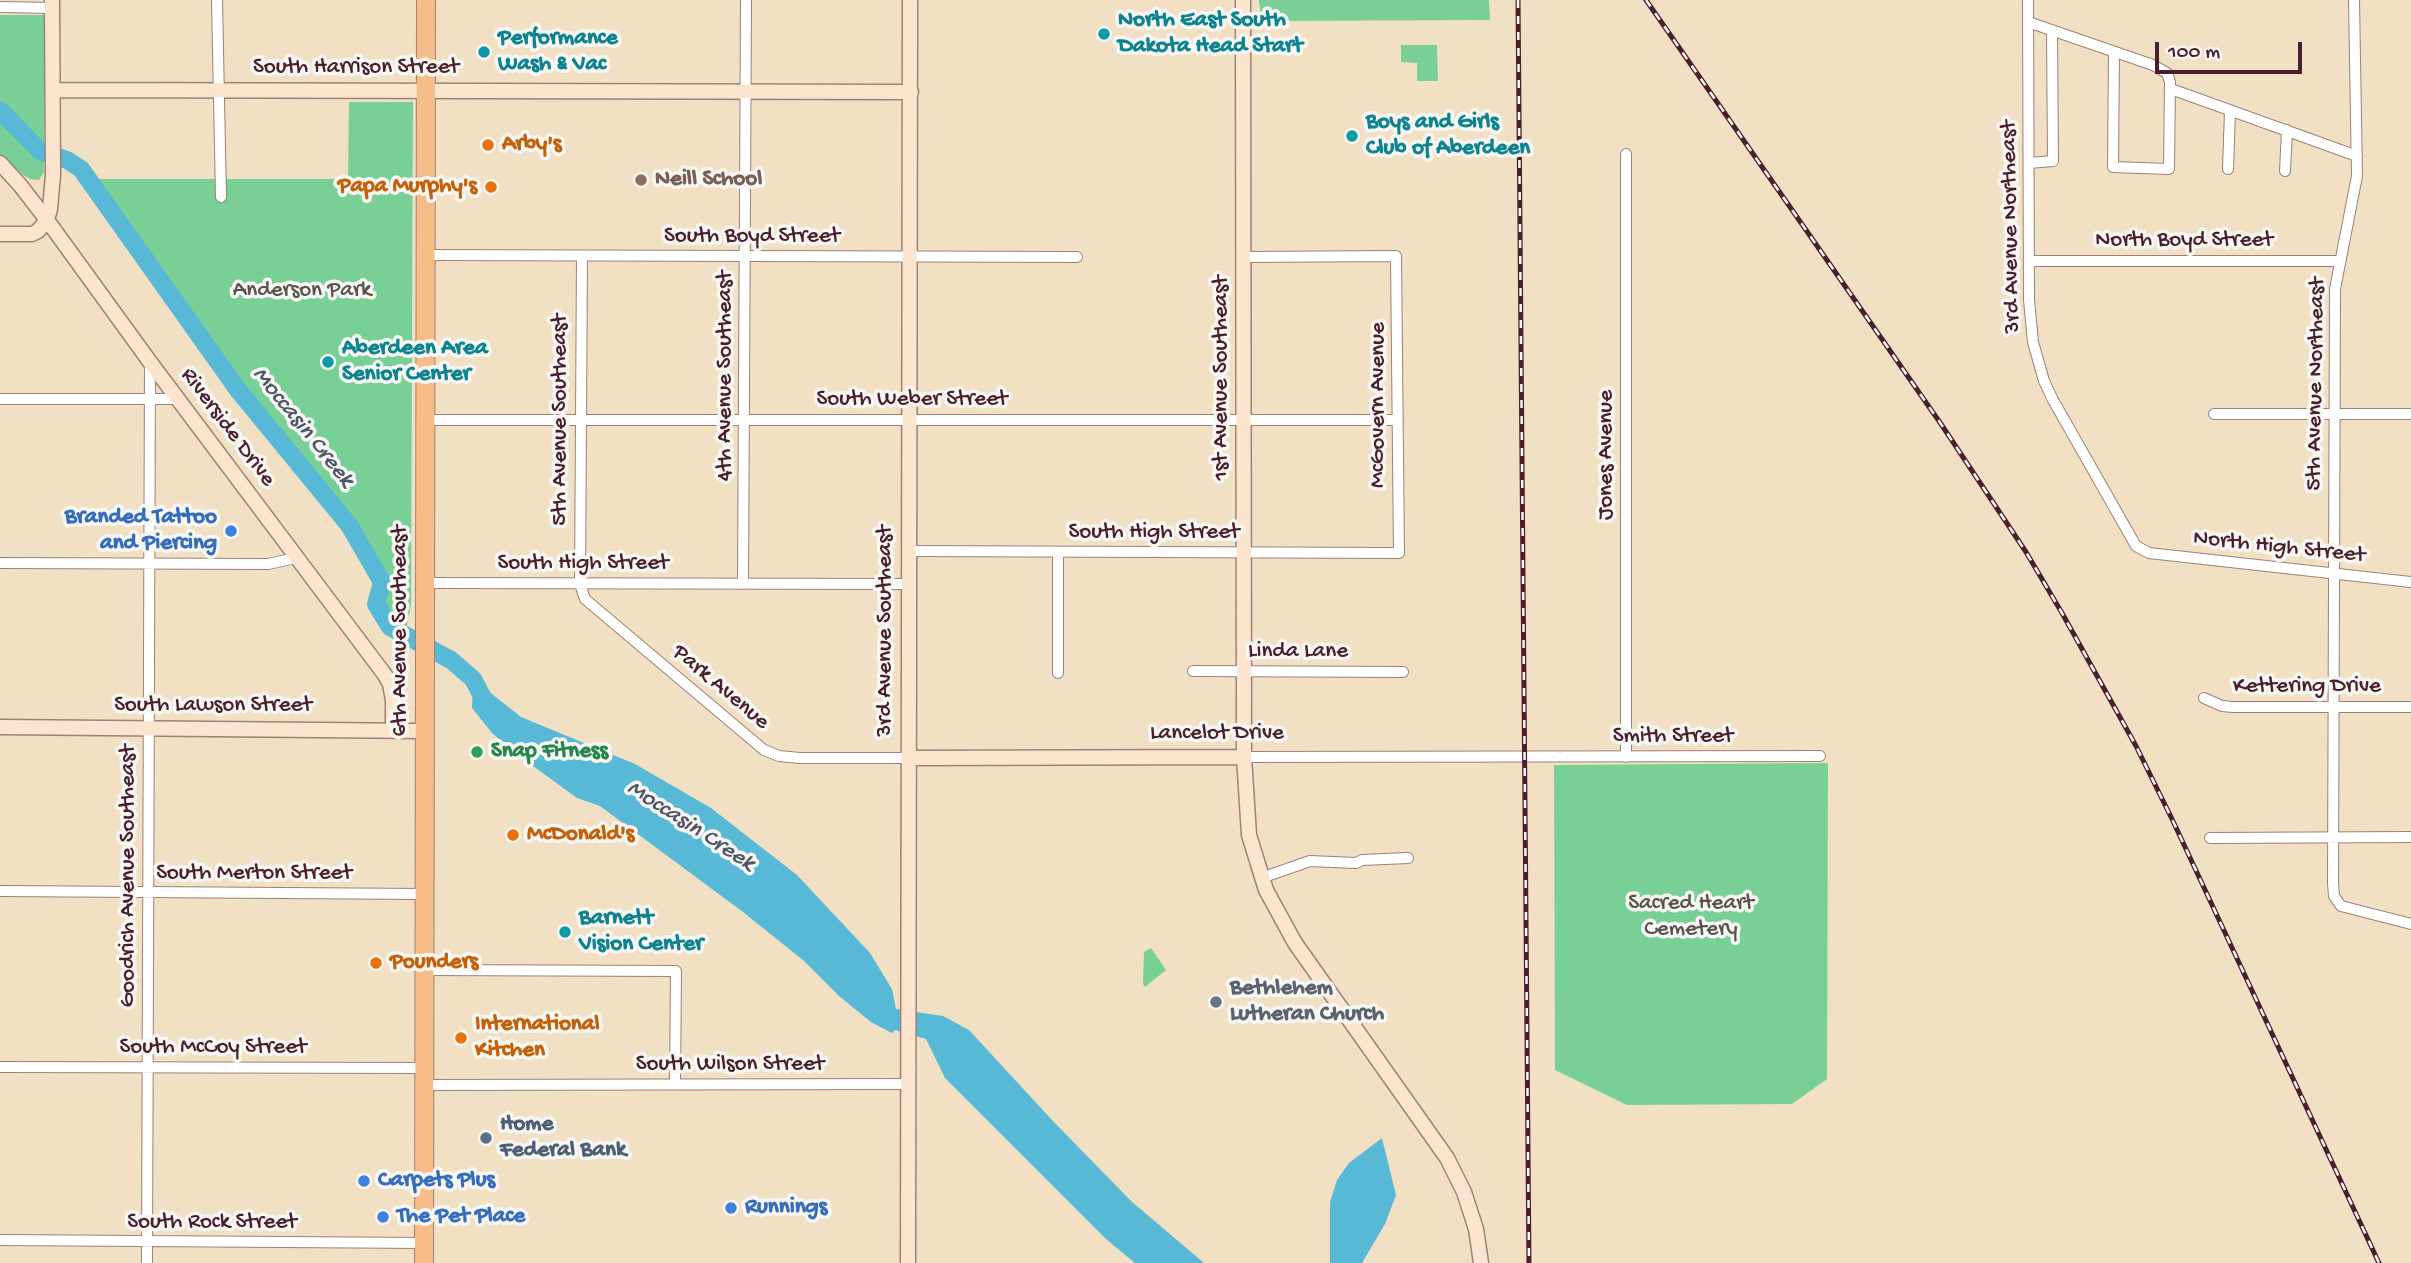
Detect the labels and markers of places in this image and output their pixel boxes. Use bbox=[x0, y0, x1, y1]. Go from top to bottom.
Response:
place label: North East South Dakota Head Start bbox=[1118, 7, 1303, 61]
place label: Performance Wash & Vac bbox=[498, 25, 618, 79]
marker: North East South Dakota Head Start bbox=[1096, 26, 1112, 42]
marker: Performance Wash & Vac bbox=[476, 44, 492, 60]
place label: Boys and Girls Club of Aberdeen bbox=[1366, 109, 1530, 163]
marker: Boys and Girls Club of Aberdeen bbox=[1344, 128, 1360, 144]
place label: Arby's bbox=[502, 131, 561, 159]
marker: Arby's bbox=[480, 137, 496, 153]
place label: Neill School bbox=[655, 166, 762, 194]
marker: Neill School bbox=[633, 172, 649, 188]
place label: Papa Murphy's bbox=[338, 173, 477, 201]
marker: Papa Murphy's bbox=[483, 179, 499, 195]
place label: Aberdeen Area Senior Center bbox=[342, 335, 488, 389]
marker: Aberdeen Area Senior Center bbox=[320, 354, 336, 370]
place label: Branded Tattoo and Piercing bbox=[65, 504, 217, 558]
marker: Branded Tattoo and Piercing bbox=[223, 523, 239, 539]
place label: Snap Fitness bbox=[491, 738, 608, 766]
marker: Snap Fitness bbox=[469, 744, 485, 760]
place label: McDonald's bbox=[527, 821, 634, 849]
marker: McDonald's bbox=[505, 827, 521, 843]
place label: Barnett Vision Center bbox=[579, 905, 703, 959]
marker: Barnett Vision Center bbox=[557, 924, 573, 940]
place label: Pounders bbox=[390, 949, 478, 977]
marker: Pounders bbox=[368, 955, 384, 971]
place label: Bethlehem Lutheran Church bbox=[1230, 975, 1384, 1029]
marker: Bethlehem Lutheran Church bbox=[1208, 994, 1224, 1010]
place label: International Kitchen bbox=[475, 1011, 600, 1065]
marker: International Kitchen bbox=[453, 1030, 469, 1046]
place label: Home Federal Bank bbox=[500, 1111, 626, 1165]
marker: Home Federal Bank bbox=[478, 1130, 494, 1146]
place label: Carpets Plus bbox=[378, 1167, 495, 1195]
marker: Carpets Plus bbox=[356, 1173, 372, 1189]
place label: Runnings bbox=[745, 1194, 827, 1222]
marker: Runnings bbox=[723, 1200, 739, 1216]
place label: The Pet Place bbox=[397, 1203, 525, 1231]
marker: The Pet Place bbox=[375, 1209, 391, 1225]

